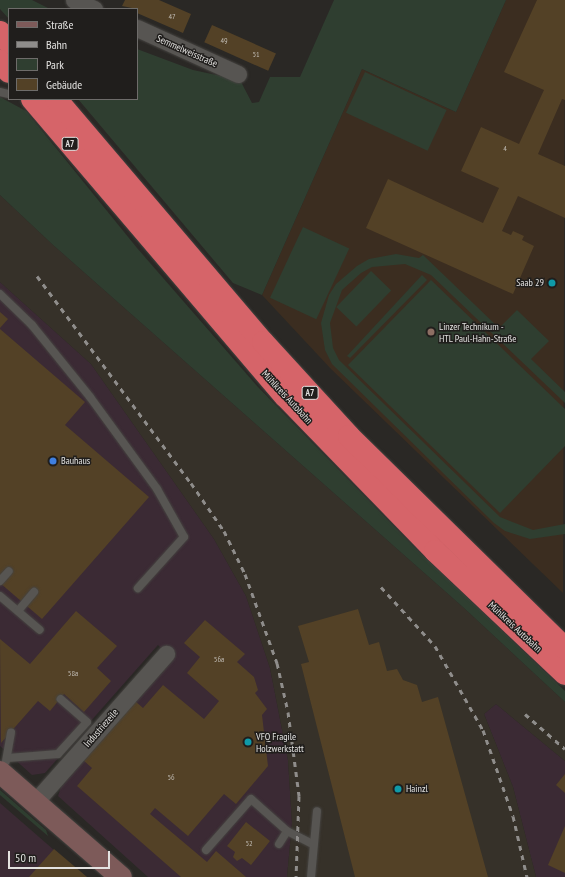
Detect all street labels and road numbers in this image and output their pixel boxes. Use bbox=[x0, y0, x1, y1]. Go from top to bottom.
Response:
street label: Semmelweisstraße bbox=[155, 32, 219, 70]
road number: A7 bbox=[61, 137, 79, 151]
street label: Mühlkreis Autobahn bbox=[259, 368, 315, 426]
road number: A7 bbox=[301, 386, 319, 400]
street label: Mühlkreis Autobahn bbox=[486, 599, 544, 655]
street label: Industriezeile bbox=[81, 706, 121, 750]

